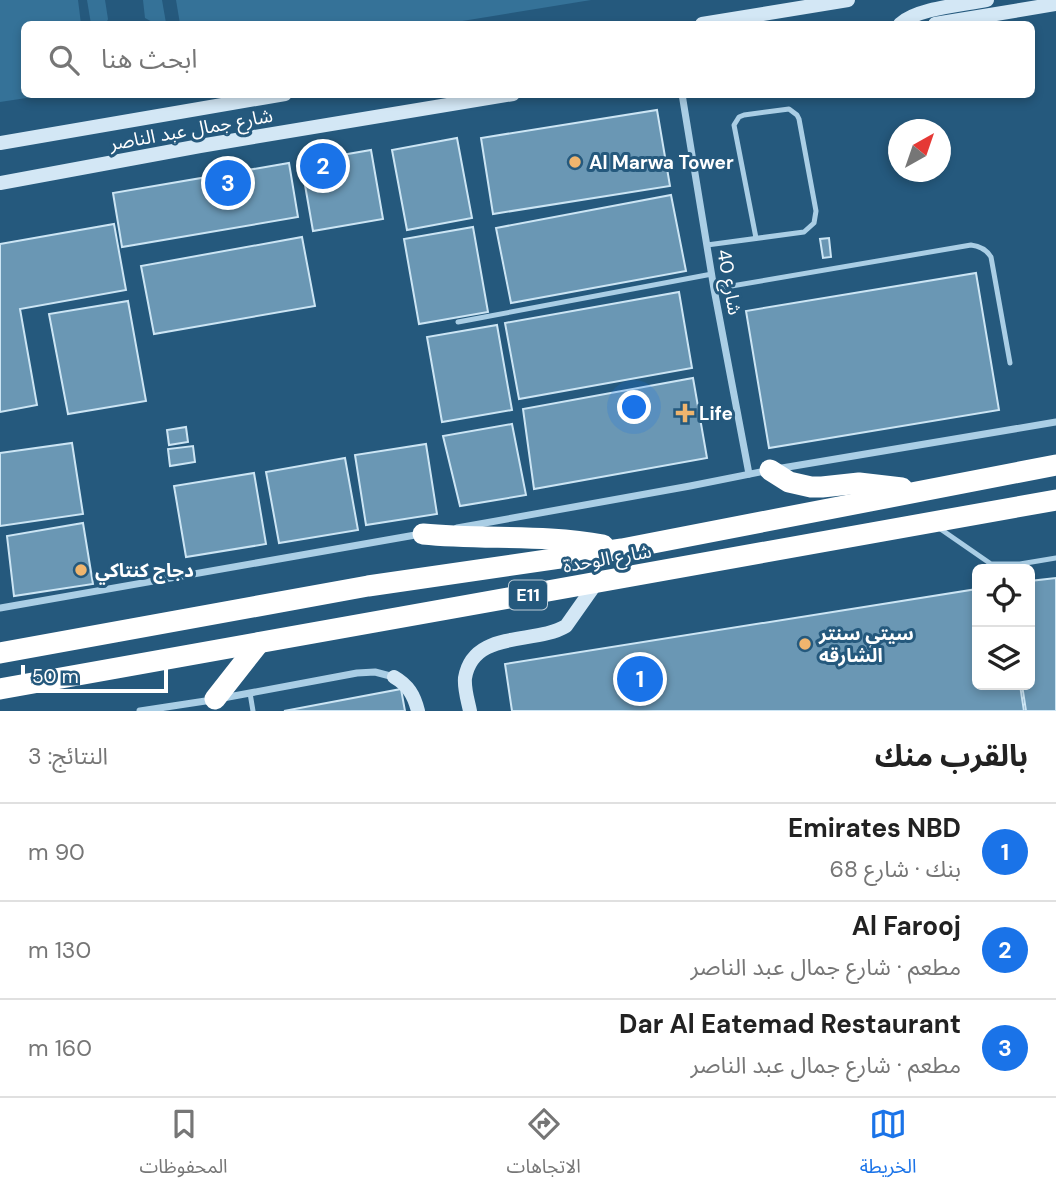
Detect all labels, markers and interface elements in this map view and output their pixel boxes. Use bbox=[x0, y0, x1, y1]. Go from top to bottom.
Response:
search box bbox=[21, 21, 1035, 98]
icon: search bbox=[45, 41, 83, 79]
text: ابحث هنا bbox=[101, 42, 198, 76]
street label: شارع جمال عبد الناصر bbox=[106, 103, 275, 157]
north arrow bbox=[888, 119, 951, 182]
pin: 2 bbox=[300, 140, 346, 192]
place label: Al Marwa Tower bbox=[589, 150, 734, 175]
marker: Al Marwa Tower bbox=[567, 154, 583, 170]
pin: 3 bbox=[205, 157, 251, 209]
street label: شارع 40 bbox=[710, 247, 748, 317]
your location bbox=[617, 390, 651, 424]
place label: Life bbox=[699, 401, 733, 426]
marker: Life bbox=[677, 405, 693, 421]
street label: شارع الوحدة bbox=[561, 538, 654, 580]
place label: دجاج كنتاكي bbox=[95, 558, 194, 585]
marker: دجاج كنتاكي bbox=[73, 562, 89, 578]
map controls bbox=[972, 564, 1035, 690]
button: locate bbox=[972, 564, 1035, 627]
road number: E11 bbox=[509, 580, 547, 610]
place label: سيتي سنتر الشارقه bbox=[818, 621, 914, 668]
button: layers bbox=[972, 627, 1035, 690]
marker: سيتي سنتر الشارقه bbox=[797, 636, 813, 652]
pin: 1 bbox=[617, 653, 663, 705]
scale bar bbox=[21, 662, 168, 694]
text: 50 m bbox=[32, 664, 79, 689]
text: بالقرب منك bbox=[875, 736, 1028, 775]
text: النتائج: 3 bbox=[28, 741, 108, 771]
text: Emirates NBD bbox=[788, 811, 961, 845]
text: 90 m bbox=[28, 837, 85, 867]
text: 1 bbox=[1001, 837, 1009, 867]
text: بنك · شارع 68 bbox=[830, 854, 961, 884]
text: Al Farooj bbox=[852, 909, 961, 943]
text: 130 m bbox=[28, 935, 91, 965]
text: 2 bbox=[998, 935, 1012, 965]
text: مطعم · شارع جمال عبد الناصر bbox=[691, 952, 961, 982]
text: Dar Al Eatemad Restaurant bbox=[619, 1007, 961, 1041]
text: 160 m bbox=[28, 1033, 92, 1063]
text: 3 bbox=[998, 1033, 1012, 1063]
text: مطعم · شارع جمال عبد الناصر bbox=[691, 1050, 961, 1080]
tab: المحفوظات bbox=[139, 1105, 228, 1187]
tab: الاتجاهات bbox=[507, 1105, 581, 1187]
tab: الخريطة bbox=[860, 1105, 917, 1187]

